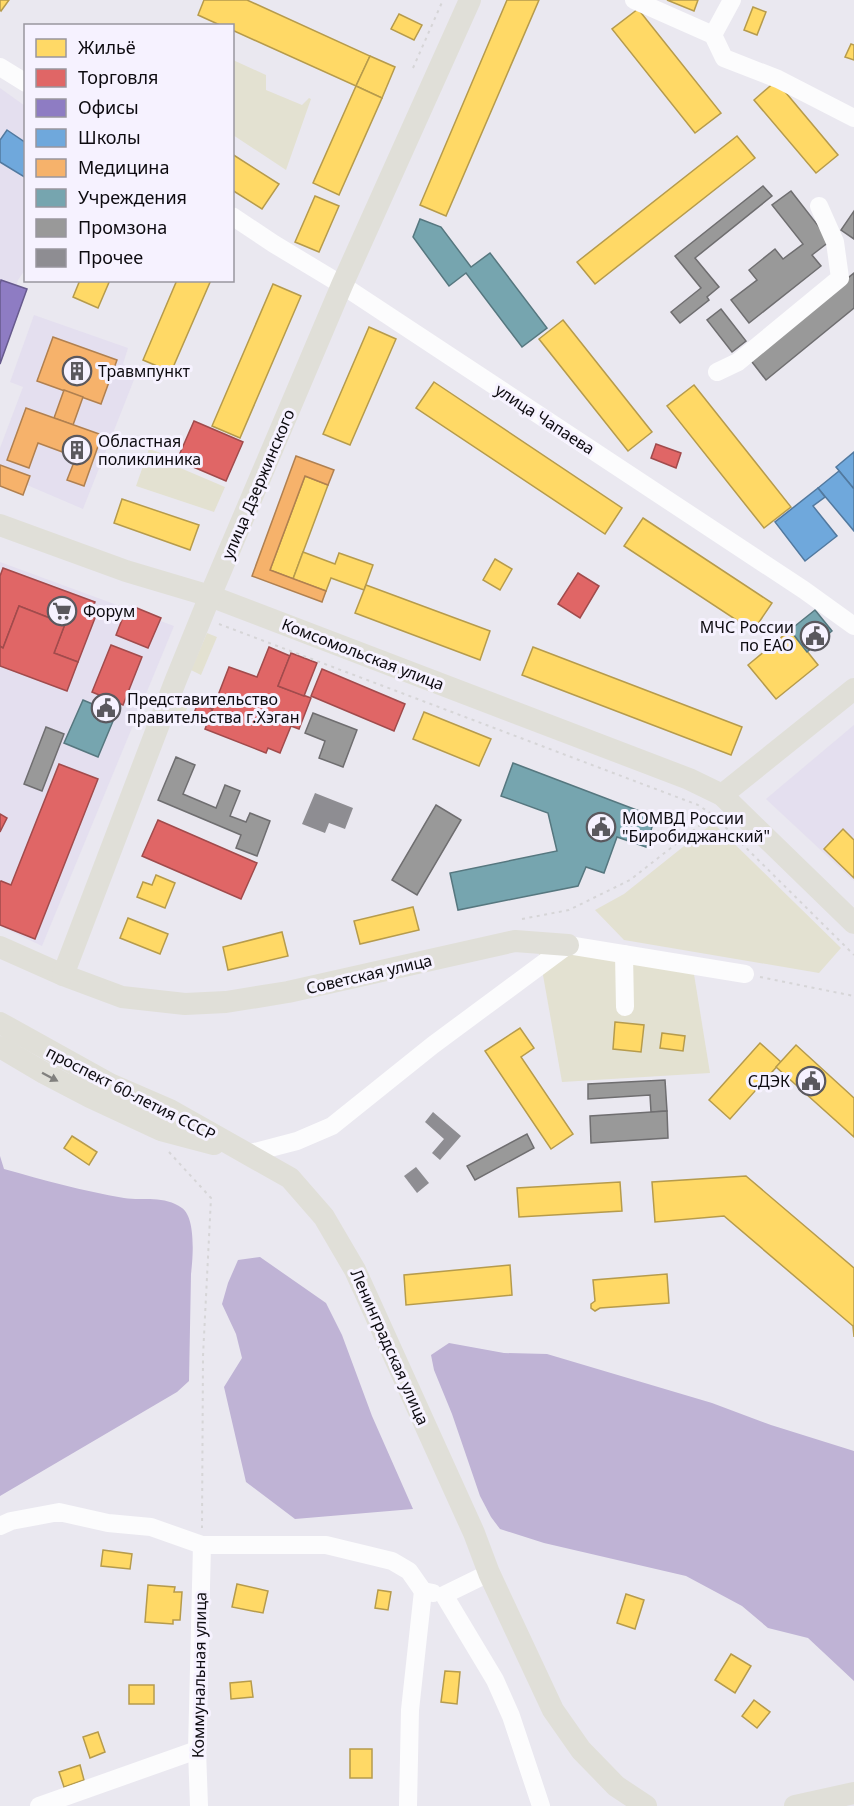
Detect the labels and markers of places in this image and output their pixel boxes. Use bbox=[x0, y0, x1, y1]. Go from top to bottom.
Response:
building icon: Травмпункт bbox=[61, 355, 93, 387]
place label: Травмпункт bbox=[98, 360, 191, 382]
place label: Областная поликлиника bbox=[98, 430, 201, 470]
building icon: Областная поликлиника bbox=[61, 434, 93, 466]
supermarket icon: Форум bbox=[46, 595, 78, 627]
place label: Форум bbox=[83, 600, 135, 622]
place label: МЧС России по ЕАО bbox=[700, 616, 794, 656]
public building icon: МЧС России по ЕАО bbox=[799, 620, 831, 652]
place label: Представительство правительства г.Хэган bbox=[127, 688, 300, 728]
public building icon: Представительство правительства г.Хэган bbox=[90, 692, 122, 724]
place label: МОМВД России "Биробиджанский" bbox=[622, 807, 770, 847]
public building icon: МОМВД России "Биробиджанский" bbox=[585, 811, 617, 843]
public building icon: СДЭК bbox=[795, 1065, 827, 1097]
place label: СДЭК bbox=[748, 1070, 790, 1092]

